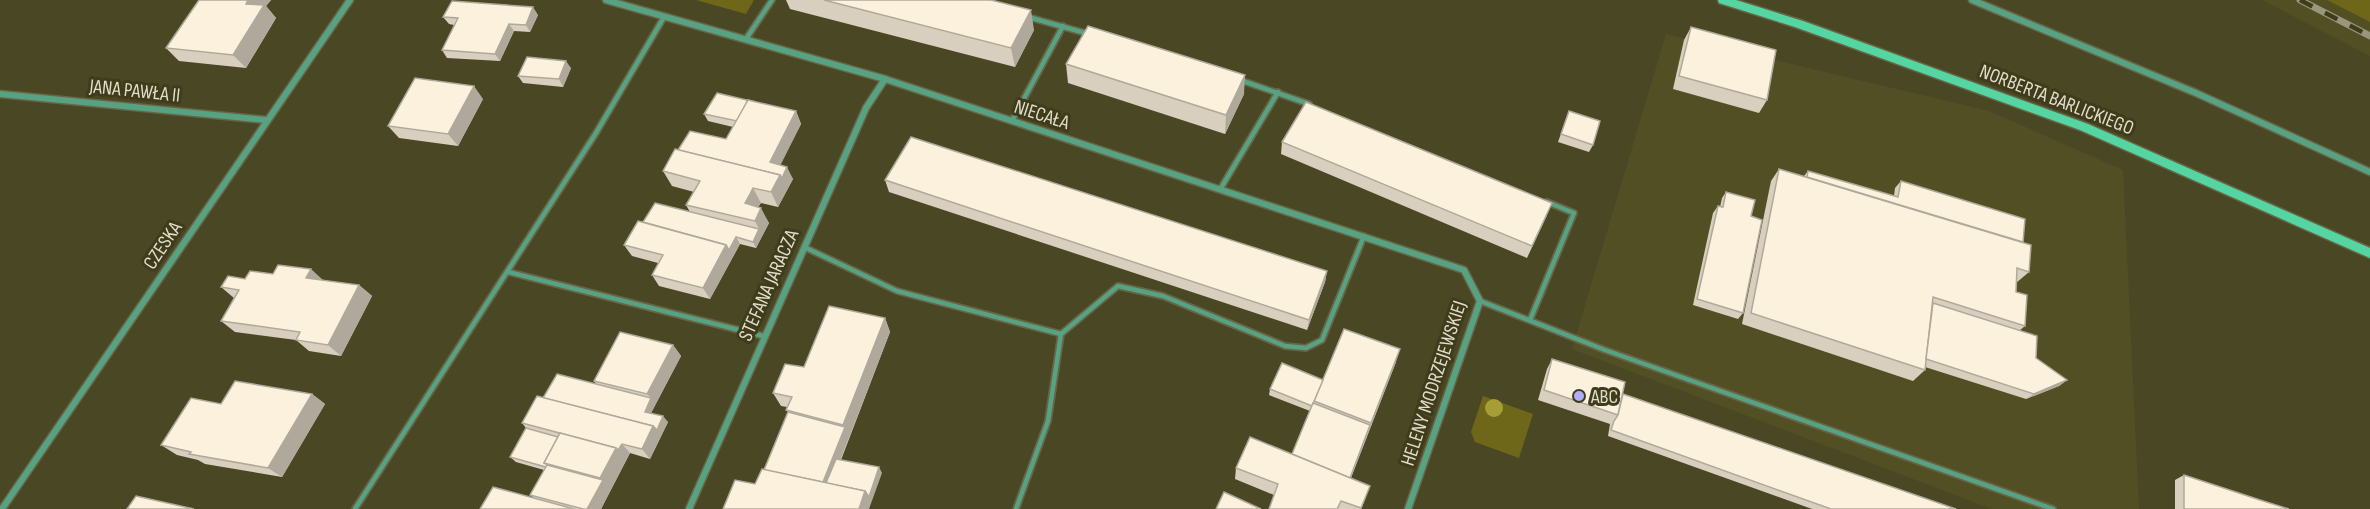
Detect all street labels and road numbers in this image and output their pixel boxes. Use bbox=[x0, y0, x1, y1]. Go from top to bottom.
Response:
street label: NORBERTA BARLICKIEGO bbox=[1976, 60, 2137, 140]
street label: JANA PAWŁA II bbox=[87, 74, 181, 108]
street label: NIECAŁA bbox=[1011, 95, 1073, 135]
street label: CZESKA bbox=[138, 217, 188, 274]
street label: STEFANA JARACZA bbox=[734, 226, 804, 345]
street label: HELENY MODRZEJEWSKIEJ bbox=[1396, 298, 1472, 469]

